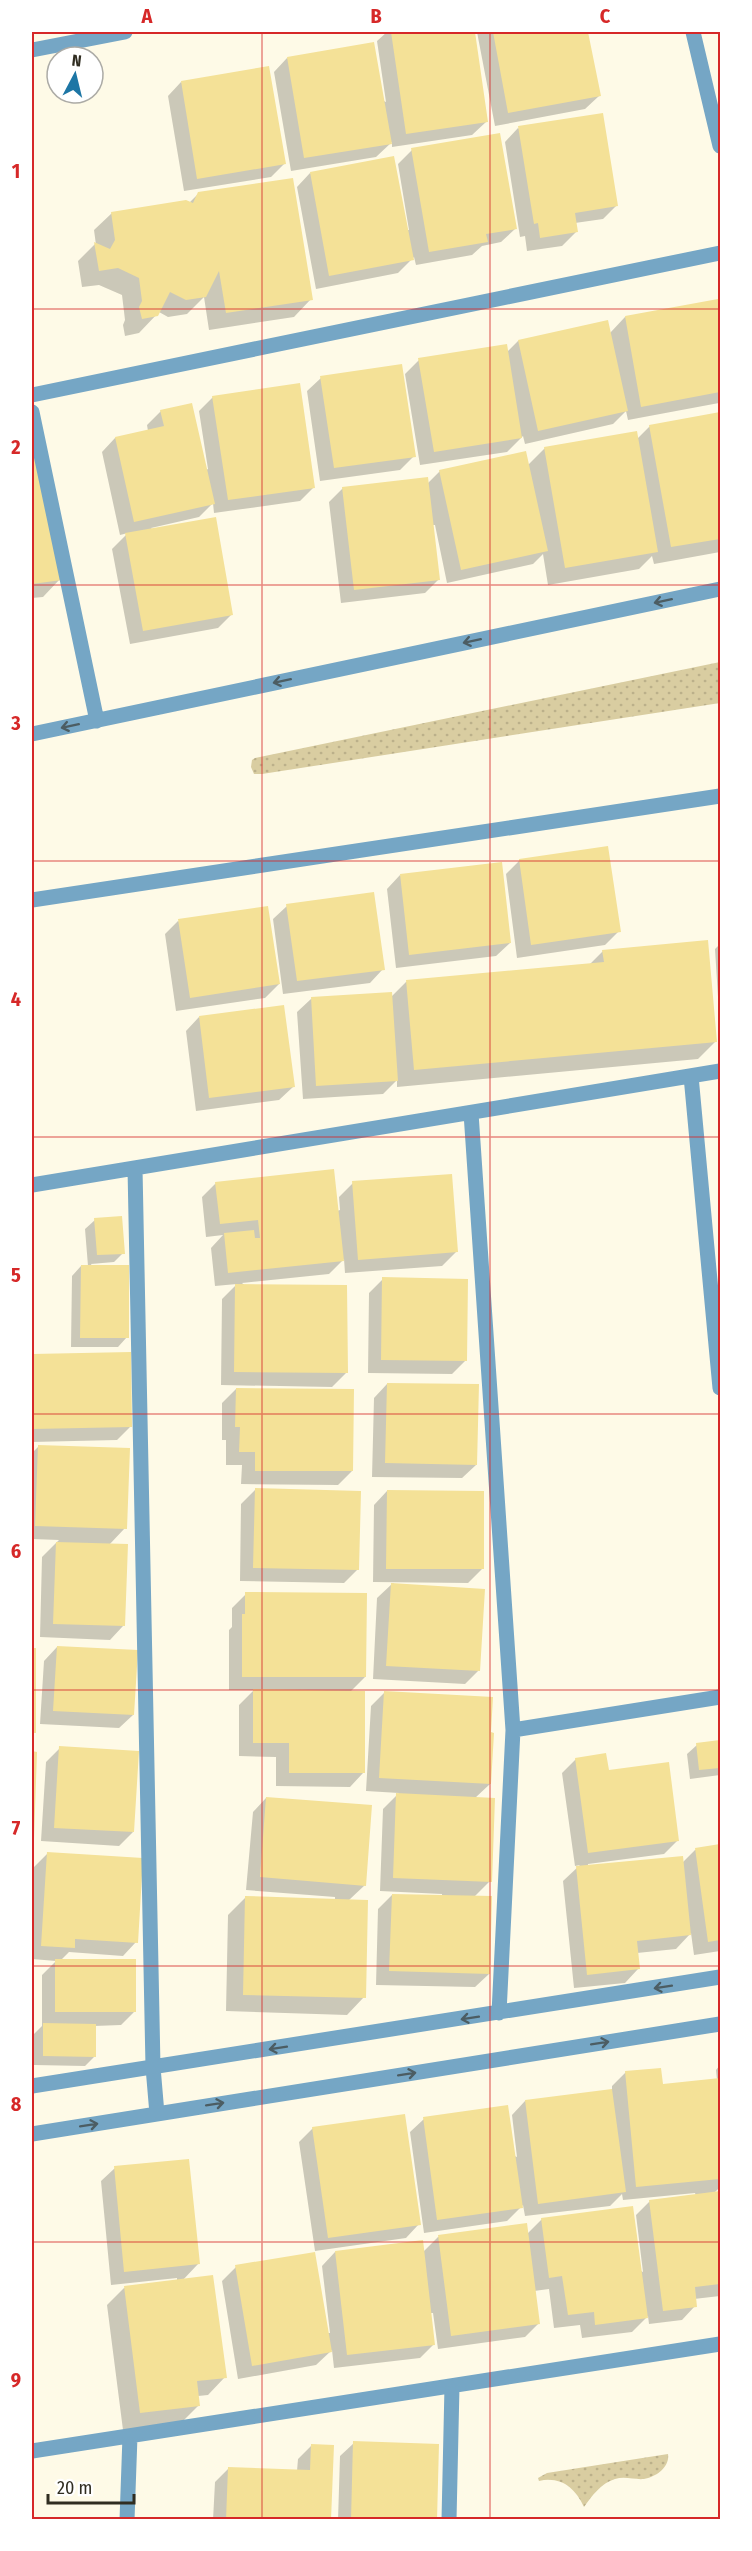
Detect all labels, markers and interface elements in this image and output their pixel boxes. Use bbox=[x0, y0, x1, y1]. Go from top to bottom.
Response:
text: A bbox=[141, 4, 154, 28]
text: B bbox=[370, 4, 382, 28]
text: C bbox=[600, 4, 611, 28]
north arrow bbox=[45, 45, 105, 105]
text: N bbox=[71, 51, 83, 71]
text: 1 bbox=[12, 159, 20, 183]
text: 2 bbox=[10, 435, 21, 459]
one-way arrow bbox=[654, 596, 674, 607]
one-way arrow bbox=[463, 636, 483, 647]
one-way arrow bbox=[272, 676, 291, 688]
text: 3 bbox=[10, 711, 21, 735]
one-way arrow bbox=[61, 721, 81, 732]
text: 4 bbox=[11, 987, 21, 1011]
text: 5 bbox=[11, 1263, 21, 1287]
text: 6 bbox=[11, 1539, 21, 1563]
text: 7 bbox=[12, 1816, 21, 1840]
one-way arrow bbox=[653, 1981, 673, 1992]
one-way arrow bbox=[461, 2012, 481, 2023]
one-way arrow bbox=[589, 2037, 609, 2048]
one-way arrow bbox=[268, 2042, 288, 2053]
one-way arrow bbox=[397, 2068, 417, 2079]
text: 8 bbox=[11, 2092, 22, 2116]
one-way arrow bbox=[204, 2099, 224, 2110]
one-way arrow bbox=[79, 2119, 99, 2130]
text: 9 bbox=[11, 2368, 21, 2392]
scale bar bbox=[48, 2467, 134, 2505]
text: 20 m bbox=[57, 2477, 92, 2499]

